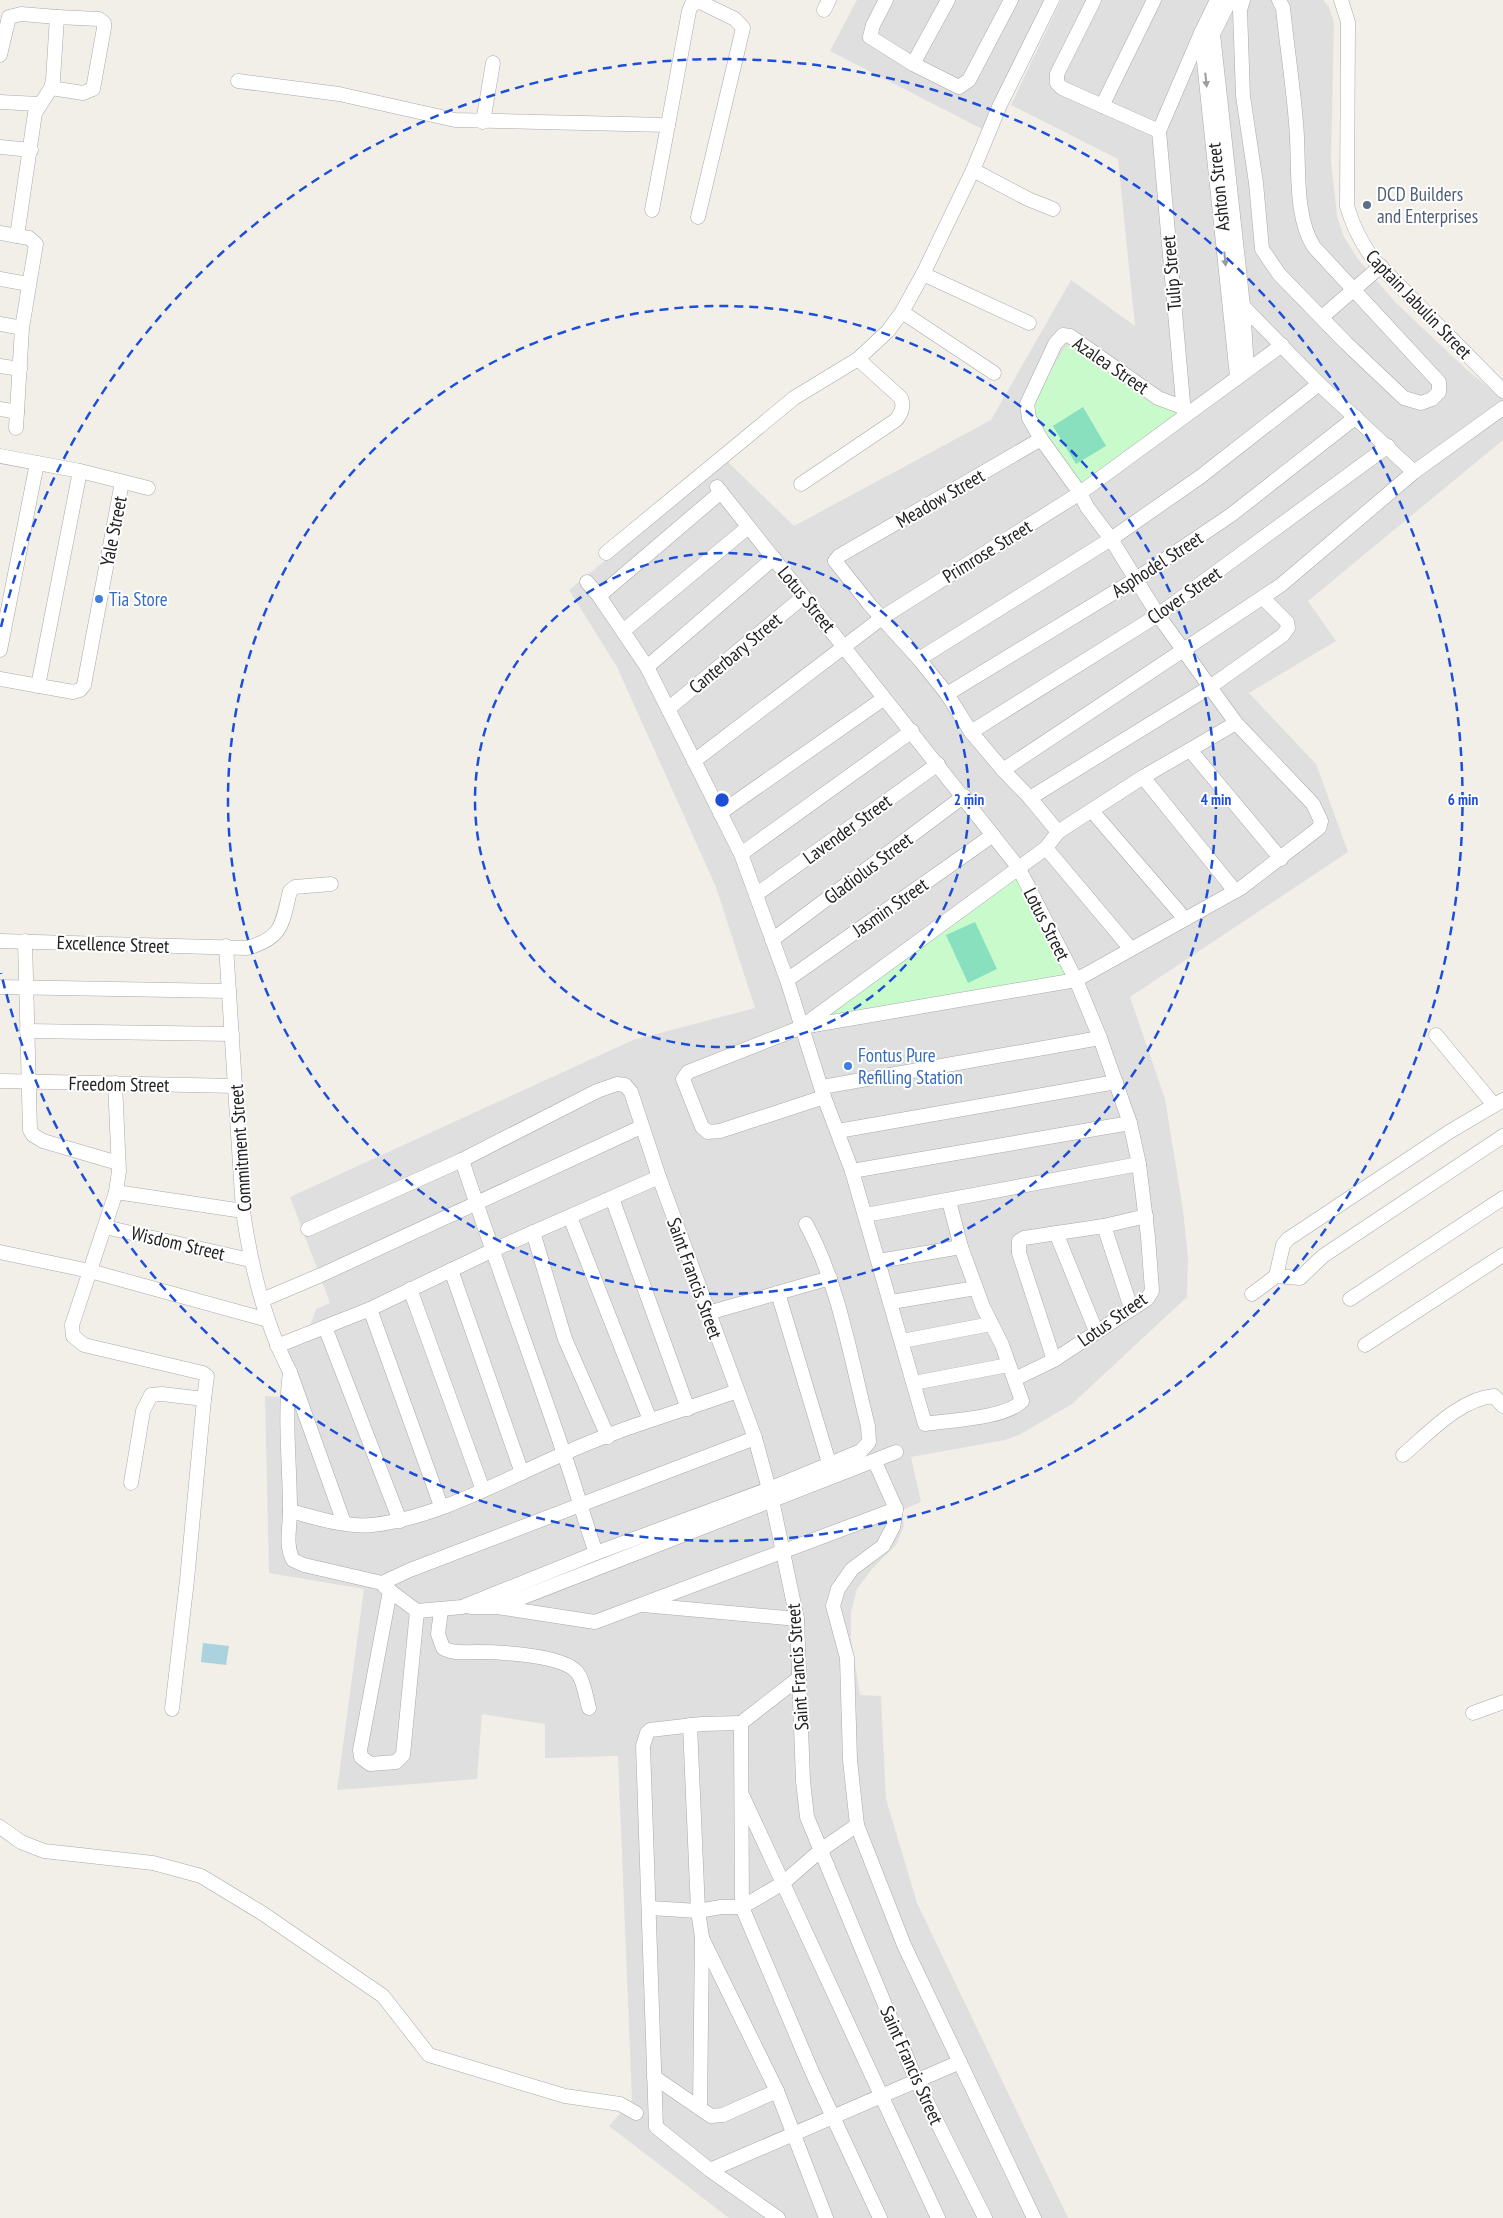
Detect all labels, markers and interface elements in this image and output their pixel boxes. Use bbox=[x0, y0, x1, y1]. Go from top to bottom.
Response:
one-way arrow bbox=[1202, 72, 1210, 88]
street label: Ashton Street bbox=[1201, 141, 1235, 232]
place label: DCD Builders and Enterprises bbox=[1377, 182, 1478, 228]
marker: DCD Builders and Enterprises bbox=[1361, 199, 1373, 211]
street label: Tulip Street bbox=[1156, 234, 1186, 312]
street label: Captain Jabulin Street bbox=[1361, 244, 1478, 364]
one-way arrow bbox=[1221, 251, 1229, 267]
street label: Azalea Street bbox=[1068, 331, 1154, 400]
street label: Meadow Street bbox=[892, 463, 989, 533]
street label: Yale Street bbox=[94, 493, 132, 568]
street label: Primrose Street bbox=[938, 514, 1037, 588]
street label: Asphodel Street bbox=[1107, 525, 1208, 602]
street label: Clover Street bbox=[1142, 560, 1226, 629]
street label: Lotus Street bbox=[773, 561, 842, 638]
place label: Tia Store bbox=[109, 587, 168, 611]
marker: Tia Store bbox=[93, 593, 105, 605]
street label: Canterbary Street bbox=[684, 607, 787, 699]
street label: Lavender Street bbox=[798, 788, 897, 869]
text: 2 min bbox=[954, 790, 984, 809]
text: 4 min bbox=[1201, 790, 1231, 809]
text: 6 min bbox=[1448, 790, 1478, 809]
centre of rings bbox=[713, 791, 731, 809]
street label: Gladiolus Street bbox=[819, 827, 918, 909]
street label: Jasmin Street bbox=[847, 872, 933, 942]
street label: Lotus Street bbox=[1018, 884, 1076, 965]
street label: Excellence Street bbox=[56, 930, 170, 958]
place label: Fontus Pure Refilling Station bbox=[858, 1043, 963, 1089]
marker: Fontus Pure Refilling Station bbox=[842, 1060, 854, 1072]
street label: Freedom Street bbox=[68, 1071, 170, 1097]
street label: Commitment Street bbox=[224, 1083, 256, 1212]
street label: Saint Francis Street bbox=[662, 1214, 728, 1343]
street label: Wisdom Street bbox=[129, 1221, 228, 1266]
street label: Lotus Street bbox=[1073, 1286, 1152, 1351]
street label: Saint Francis Street bbox=[781, 1602, 813, 1731]
street label: Saint Francis Street bbox=[875, 2002, 949, 2129]

